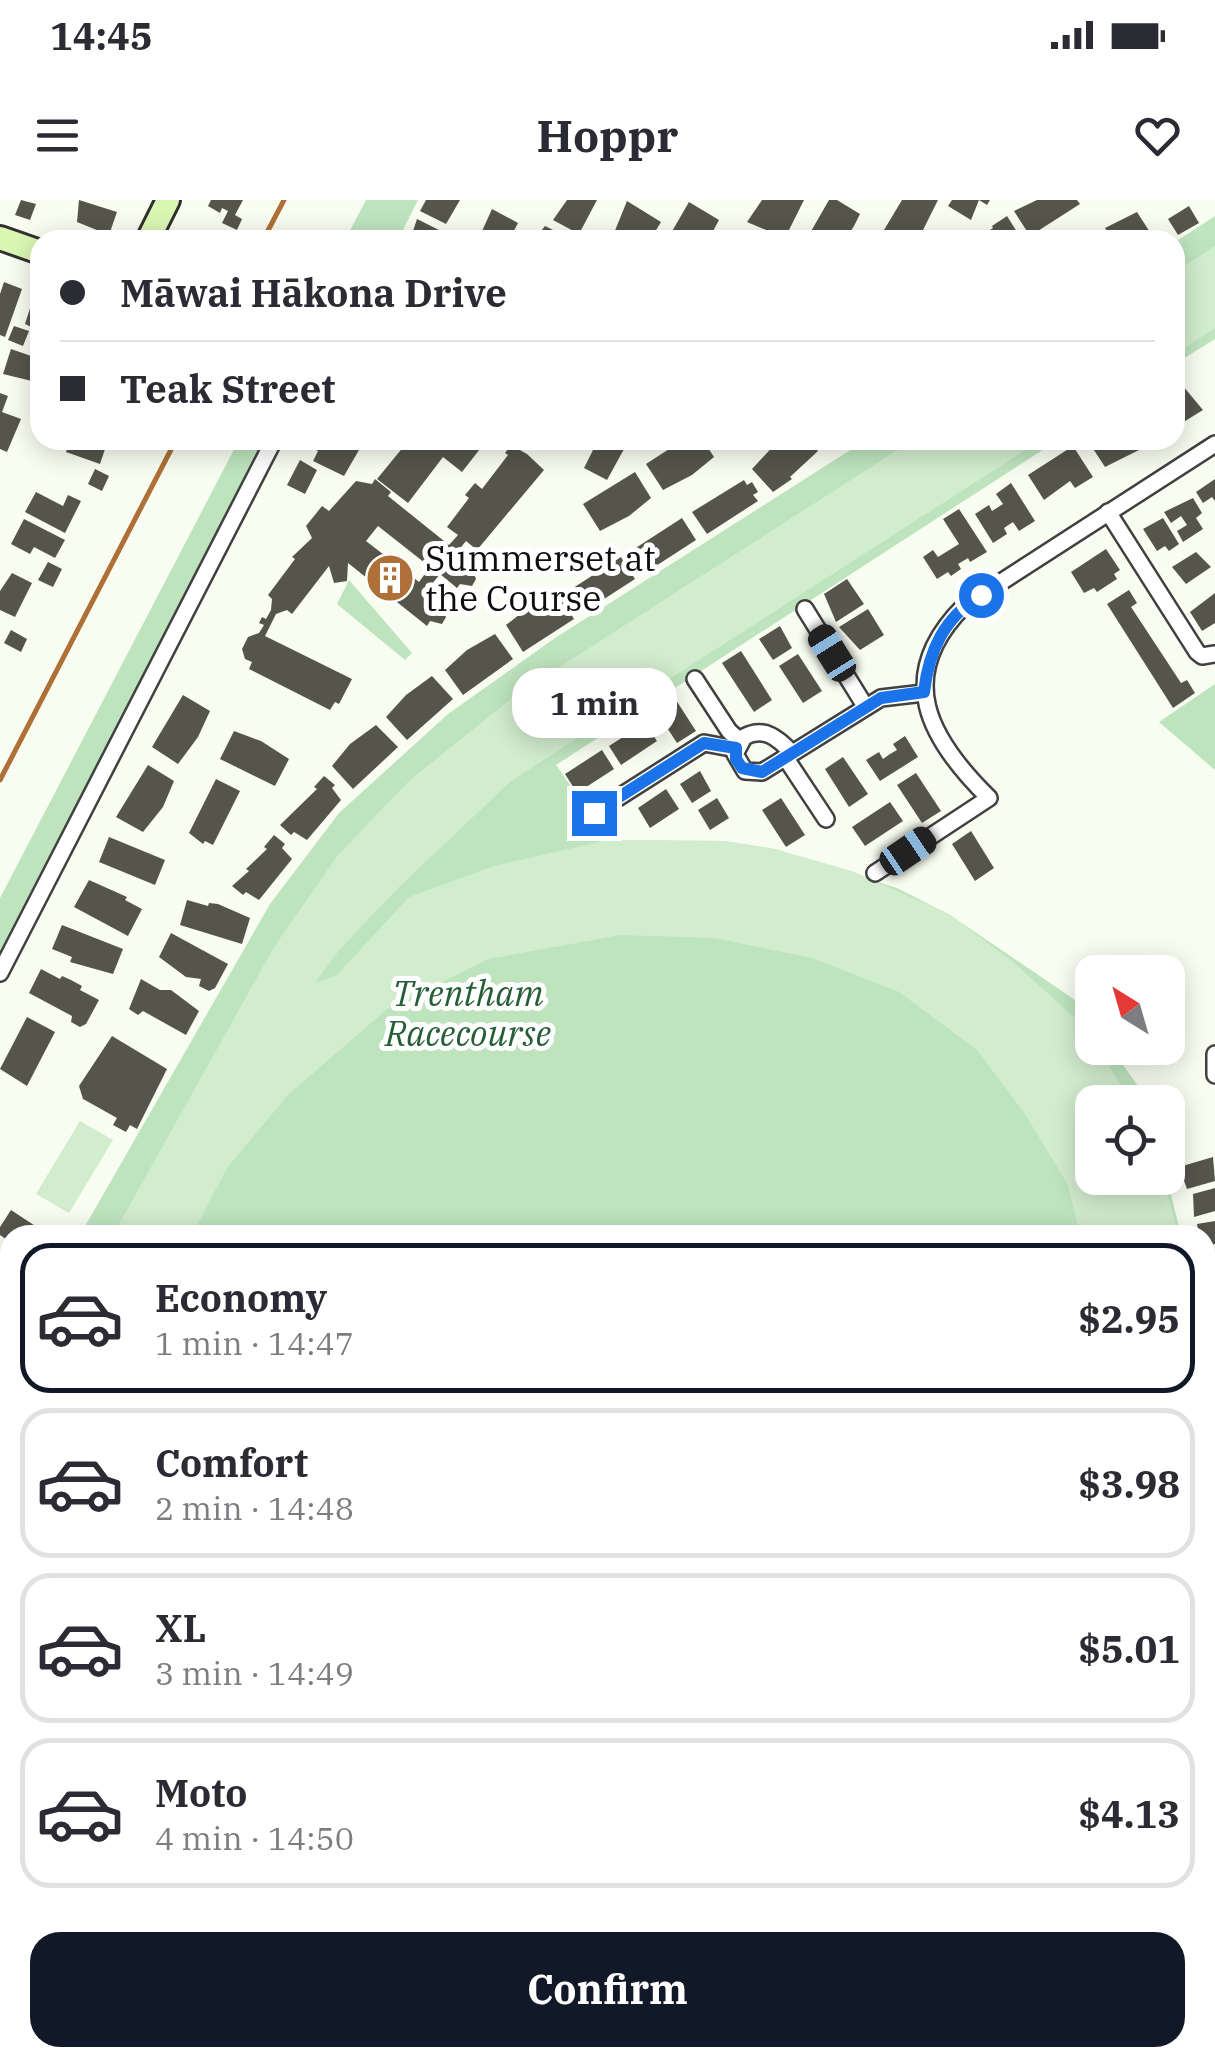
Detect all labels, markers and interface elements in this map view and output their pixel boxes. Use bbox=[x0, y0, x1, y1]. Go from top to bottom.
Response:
text: 14:45 bbox=[50, 11, 153, 60]
text: Hoppr bbox=[537, 106, 678, 164]
icon: menu bbox=[30, 108, 85, 163]
icon: heart bbox=[1130, 108, 1185, 163]
text: Māwai Hākona Drive bbox=[120, 268, 507, 317]
text: Teak Street bbox=[120, 364, 335, 413]
place label: Summerset at the Course bbox=[425, 535, 656, 621]
building icon: Summerset at the Course bbox=[364, 552, 416, 604]
route start bbox=[959, 573, 1004, 618]
car bbox=[803, 620, 861, 686]
callout: 1 min bbox=[512, 668, 676, 738]
text: 1 min bbox=[550, 682, 639, 724]
route end bbox=[572, 791, 617, 836]
car bbox=[875, 822, 941, 880]
north arrow bbox=[1075, 955, 1185, 1065]
map controls bbox=[1075, 955, 1185, 1195]
park label: Trentham Racecourse bbox=[384, 970, 551, 1056]
button: locate bbox=[1075, 1085, 1185, 1195]
icon: car bbox=[35, 1273, 125, 1363]
text: Economy bbox=[155, 1273, 327, 1322]
text: $2.95 bbox=[1078, 1294, 1180, 1343]
text: 1 min · 14:47 bbox=[155, 1322, 354, 1364]
icon: car bbox=[35, 1438, 125, 1528]
text: Comfort bbox=[155, 1438, 308, 1487]
text: $3.98 bbox=[1078, 1459, 1180, 1508]
text: 2 min · 14:48 bbox=[155, 1487, 354, 1529]
icon: car bbox=[35, 1603, 125, 1693]
text: XL bbox=[155, 1603, 206, 1652]
text: $5.01 bbox=[1078, 1624, 1180, 1673]
text: 3 min · 14:49 bbox=[155, 1652, 354, 1694]
icon: car bbox=[35, 1768, 125, 1858]
text: Moto bbox=[155, 1768, 247, 1817]
text: $4.13 bbox=[1078, 1789, 1180, 1838]
text: 4 min · 14:50 bbox=[155, 1817, 354, 1859]
button: Confirm bbox=[30, 1932, 1185, 2047]

